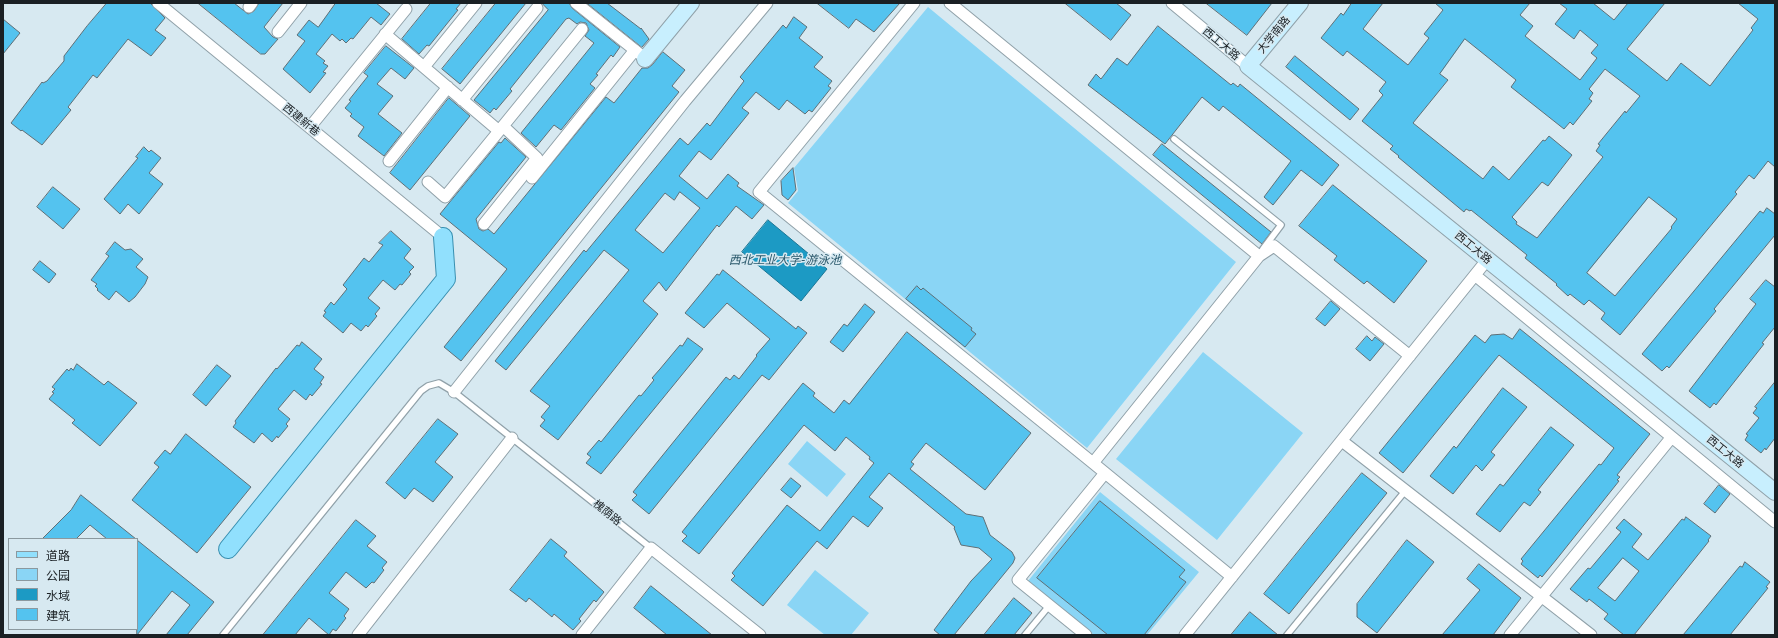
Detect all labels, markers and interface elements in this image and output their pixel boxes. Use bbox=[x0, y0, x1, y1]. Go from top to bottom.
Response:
street label: 大学南路 bbox=[1255, 14, 1293, 56]
street label: 西工大路 bbox=[1200, 25, 1242, 63]
street label: 西建新巷 bbox=[280, 101, 322, 139]
street label: 西工大路 bbox=[1452, 229, 1494, 267]
water label: 西北工业大学-游泳池 bbox=[729, 254, 841, 268]
street label: 西工大路 bbox=[1704, 433, 1746, 471]
street label: 槐荫路 bbox=[590, 497, 624, 529]
legend bbox=[8, 538, 138, 630]
text: 道路 bbox=[46, 548, 70, 563]
text: 公园 bbox=[46, 568, 70, 583]
text: 水域 bbox=[46, 588, 70, 603]
text: 建筑 bbox=[46, 608, 70, 623]

